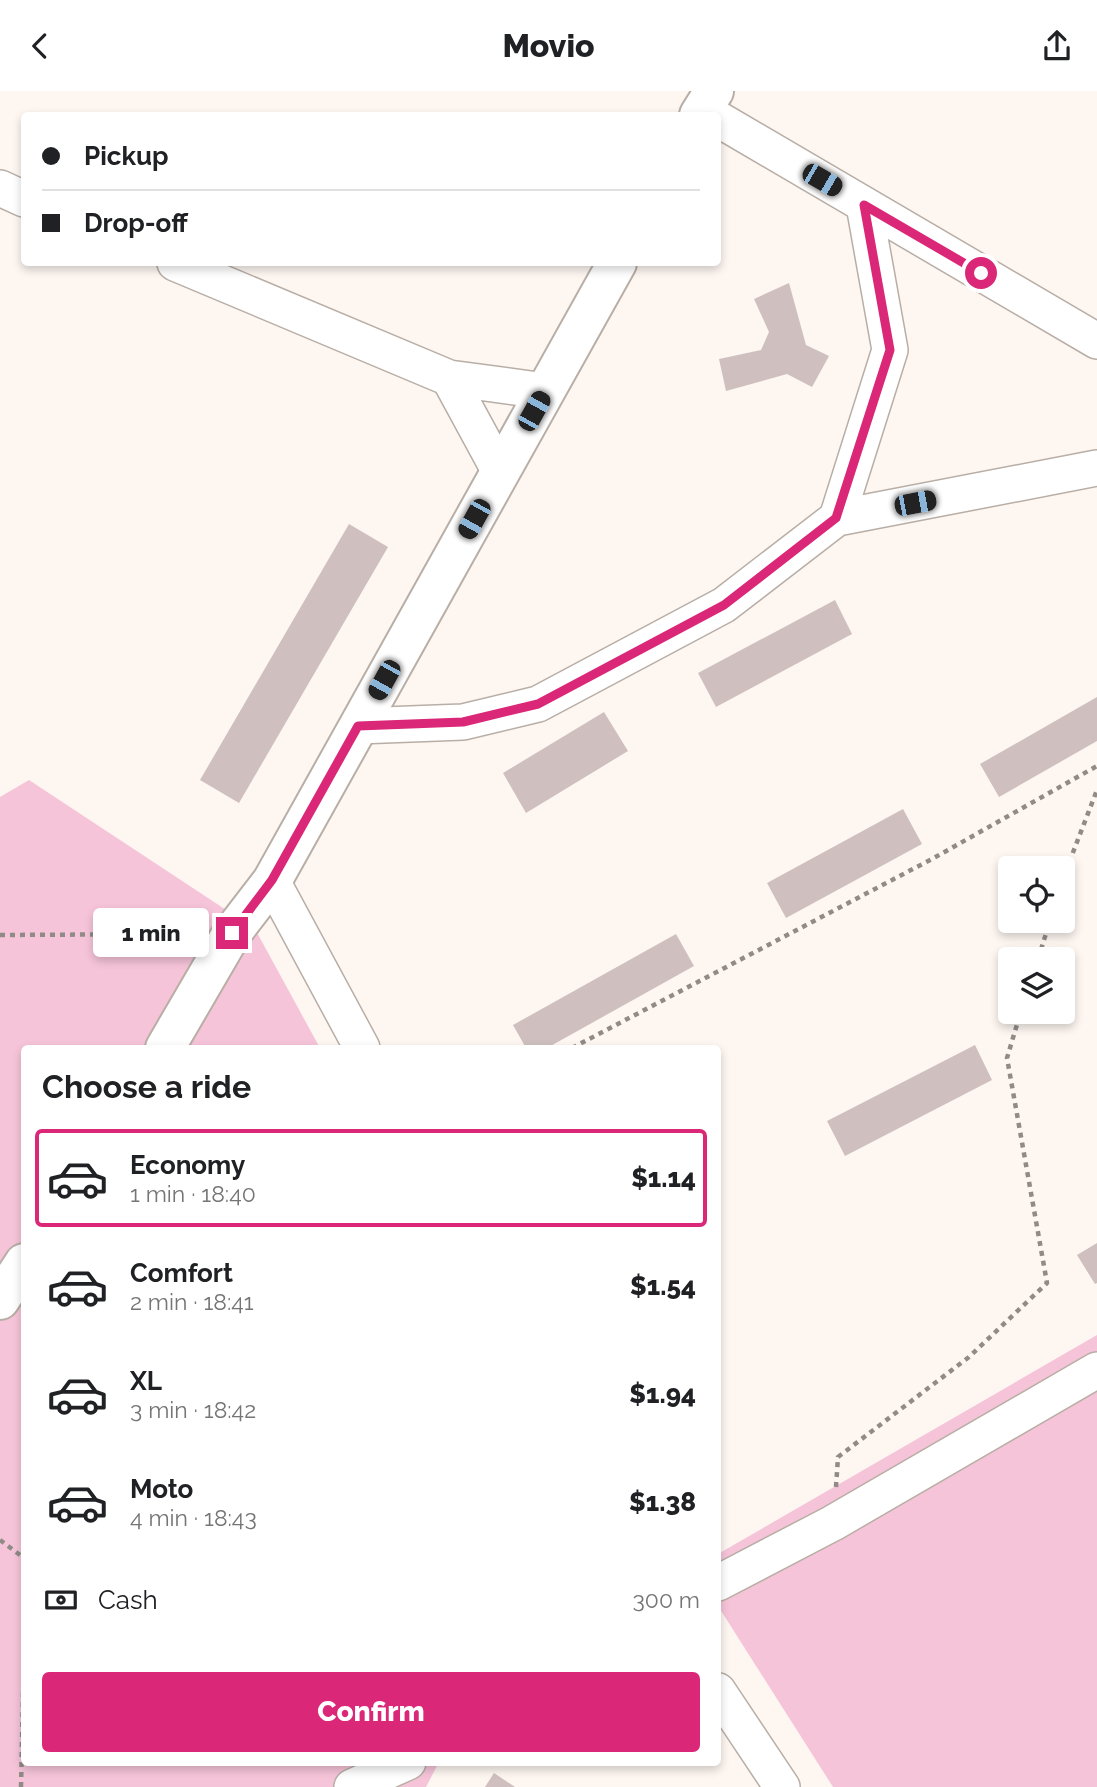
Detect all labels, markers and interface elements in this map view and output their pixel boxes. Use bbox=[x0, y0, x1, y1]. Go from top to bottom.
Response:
icon: back bbox=[21, 27, 59, 65]
text: Movio bbox=[502, 27, 595, 64]
icon: share bbox=[1038, 27, 1076, 65]
text: Pickup bbox=[84, 141, 169, 171]
car bbox=[799, 160, 846, 200]
text: Drop-off bbox=[84, 208, 188, 238]
route start bbox=[965, 257, 997, 289]
car bbox=[515, 388, 554, 434]
car bbox=[893, 489, 938, 517]
car bbox=[455, 496, 494, 542]
car bbox=[365, 657, 404, 703]
map controls bbox=[998, 856, 1075, 1024]
button: locate bbox=[998, 856, 1075, 933]
callout: 1 min bbox=[92, 909, 208, 957]
route end bbox=[216, 917, 248, 949]
text: 1 min bbox=[121, 919, 181, 946]
button: layers bbox=[998, 947, 1075, 1024]
text: Choose a ride bbox=[42, 1068, 251, 1105]
icon: car bbox=[46, 1147, 109, 1210]
text: Economy bbox=[130, 1150, 245, 1180]
text: $1.14 bbox=[631, 1163, 696, 1193]
text: 1 min · 18:40 bbox=[130, 1180, 256, 1207]
icon: car bbox=[46, 1255, 109, 1318]
text: Comfort bbox=[130, 1258, 233, 1288]
text: $1.54 bbox=[630, 1271, 696, 1301]
text: 2 min · 18:41 bbox=[130, 1288, 254, 1315]
icon: car bbox=[46, 1363, 109, 1426]
text: XL bbox=[130, 1366, 162, 1396]
text: $1.94 bbox=[629, 1379, 696, 1409]
text: 3 min · 18:42 bbox=[130, 1396, 256, 1423]
icon: car bbox=[46, 1471, 109, 1534]
text: Moto bbox=[130, 1474, 193, 1504]
text: $1.38 bbox=[629, 1487, 696, 1517]
text: 4 min · 18:43 bbox=[130, 1504, 257, 1531]
icon: cash bbox=[42, 1581, 80, 1619]
text: Cash bbox=[98, 1585, 158, 1615]
text: 300 m bbox=[633, 1586, 700, 1613]
button: Confirm bbox=[42, 1672, 700, 1752]

